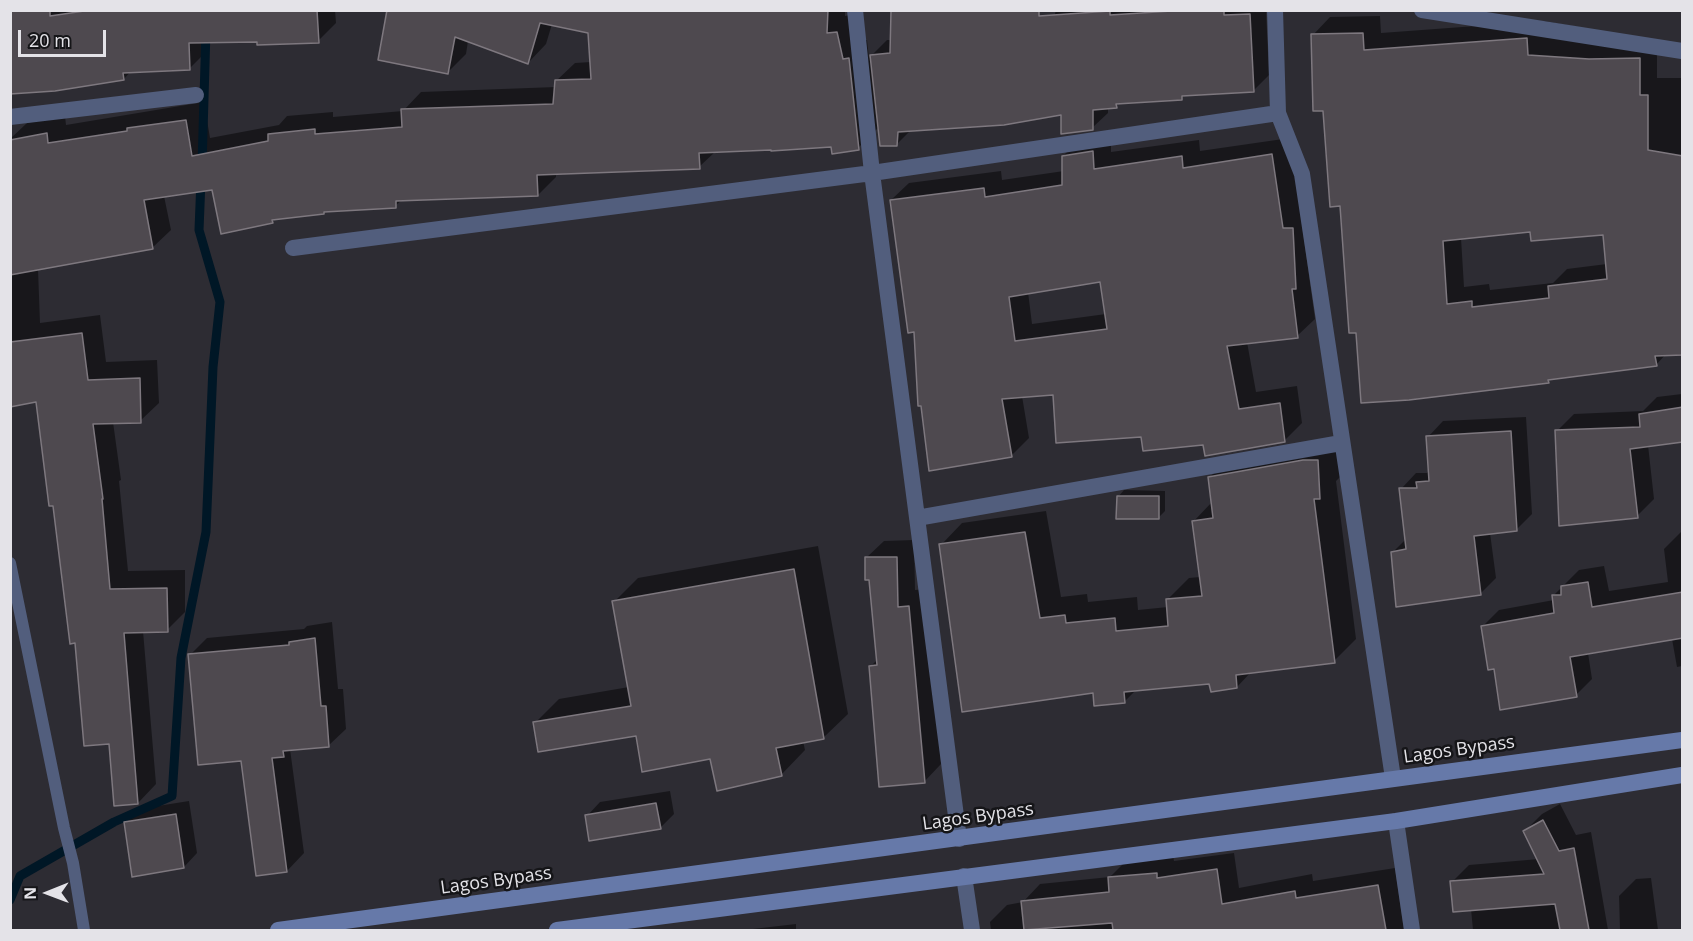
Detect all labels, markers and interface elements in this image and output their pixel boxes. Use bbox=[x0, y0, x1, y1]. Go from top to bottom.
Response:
scale bar bbox=[21, 18, 110, 56]
text: 20 m bbox=[29, 28, 71, 52]
street label: Lagos Bypass bbox=[1402, 732, 1516, 768]
street label: Lagos Bypass bbox=[921, 799, 1035, 835]
north arrow bbox=[18, 863, 78, 923]
street label: Lagos Bypass bbox=[439, 863, 553, 899]
text: N bbox=[19, 887, 41, 900]

